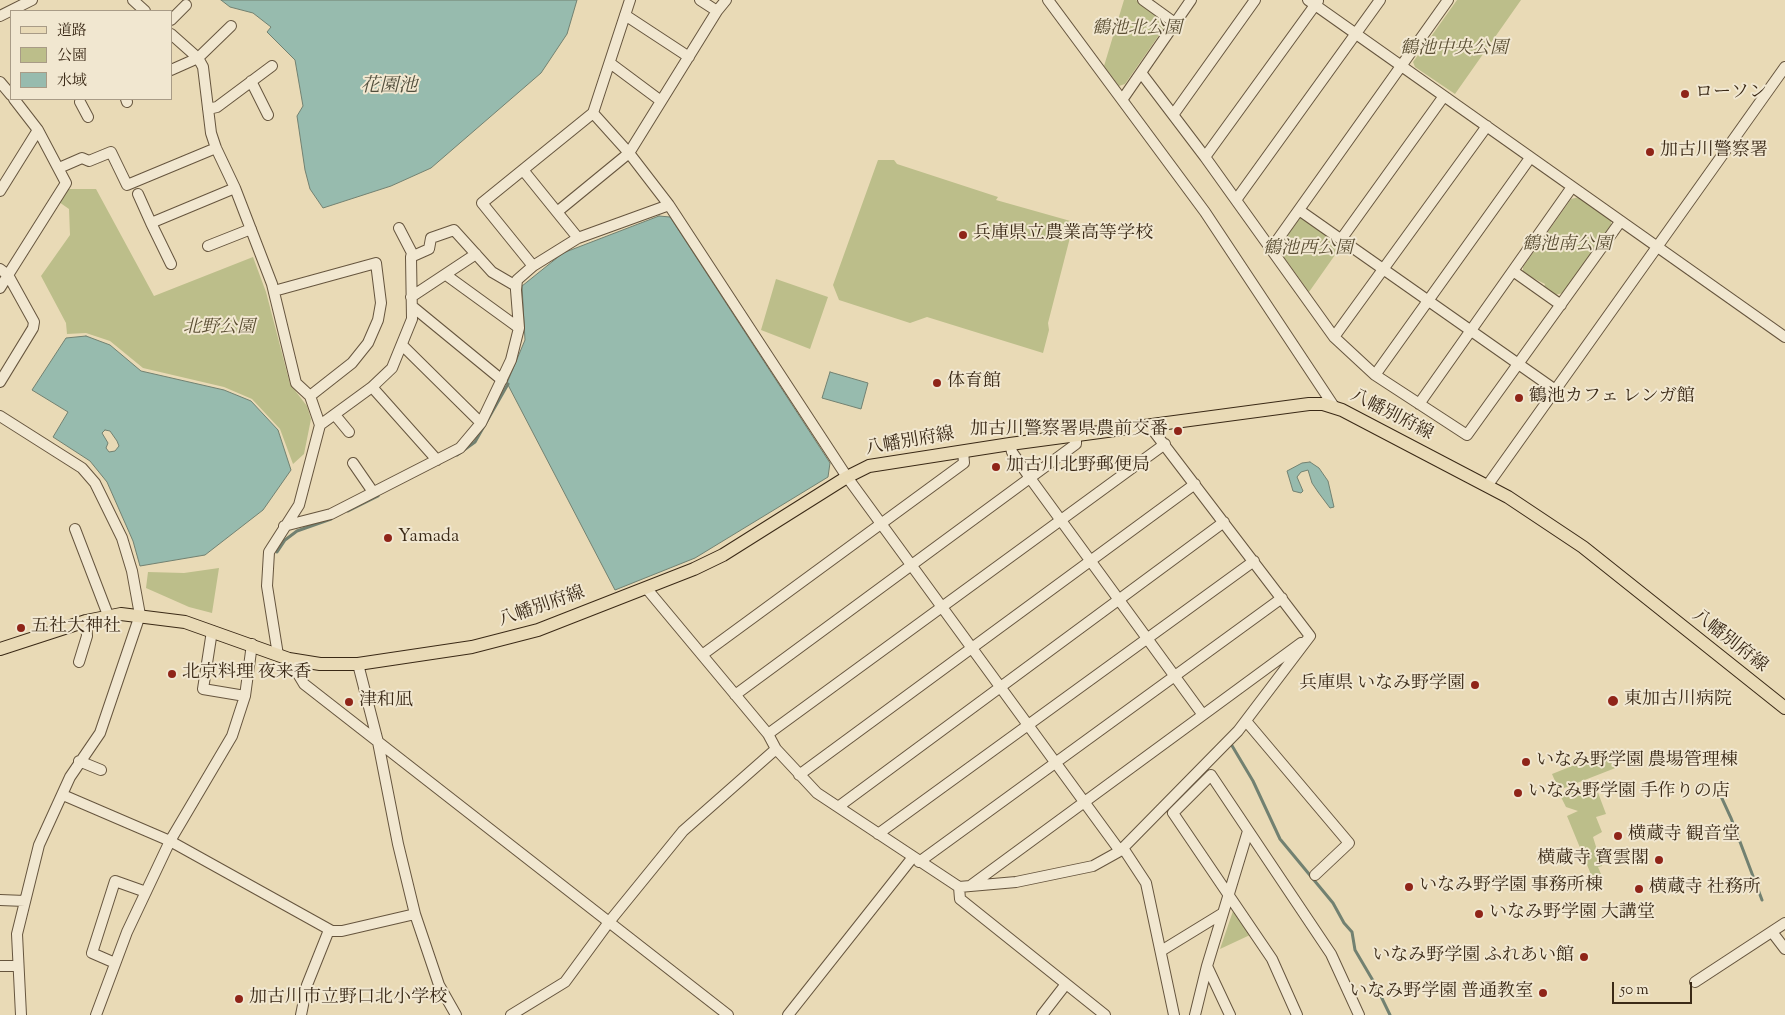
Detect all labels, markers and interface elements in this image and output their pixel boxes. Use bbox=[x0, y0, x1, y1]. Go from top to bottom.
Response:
legend bbox=[10, 10, 172, 100]
park label: 鶴池北公園 bbox=[1092, 19, 1182, 41]
text: 道路 bbox=[57, 21, 87, 42]
park label: 鶴池中央公園 bbox=[1400, 39, 1508, 61]
text: 公園 bbox=[57, 46, 87, 67]
text: 水域 bbox=[57, 71, 87, 92]
water label: 花園池 bbox=[361, 77, 417, 99]
place label: ローソン bbox=[1695, 83, 1767, 105]
marker: ローソン bbox=[1679, 88, 1691, 100]
place label: 加古川警察署 bbox=[1660, 141, 1768, 163]
marker: 加古川警察署 bbox=[1644, 146, 1656, 158]
place label: 兵庫県立農業高等学校 bbox=[973, 224, 1153, 246]
marker: 兵庫県立農業高等学校 bbox=[957, 229, 969, 241]
park label: 鶴池南公園 bbox=[1522, 235, 1612, 257]
park label: 鶴池西公園 bbox=[1263, 239, 1353, 261]
park label: 北野公園 bbox=[183, 318, 255, 340]
place label: 体育館 bbox=[947, 372, 1001, 394]
marker: 体育館 bbox=[931, 377, 943, 389]
street label: 八幡別府線 bbox=[1346, 386, 1436, 446]
place label: 鶴池カフェ レンガ館 bbox=[1529, 387, 1695, 409]
marker: 鶴池カフェ レンガ館 bbox=[1513, 392, 1525, 404]
place label: 加古川警察署県農前交番 bbox=[970, 420, 1168, 442]
street label: 八幡別府線 bbox=[864, 425, 956, 461]
marker: 加古川警察署県農前交番 bbox=[1172, 425, 1184, 437]
place label: 加古川北野郵便局 bbox=[1006, 456, 1150, 478]
marker: 加古川北野郵便局 bbox=[990, 461, 1002, 473]
place label: Yamada bbox=[398, 527, 459, 549]
marker: Yamada bbox=[382, 532, 394, 544]
street label: 八幡別府線 bbox=[496, 583, 588, 633]
street label: 八幡別府線 bbox=[1687, 606, 1771, 678]
place label: 五社大神社 bbox=[31, 617, 121, 639]
marker: 五社大神社 bbox=[15, 622, 27, 634]
place label: 北京料理 夜来香 bbox=[182, 663, 312, 685]
marker: 北京料理 夜来香 bbox=[166, 668, 178, 680]
place label: 兵庫県 いなみ野学園 bbox=[1299, 674, 1465, 696]
marker: 兵庫県 いなみ野学園 bbox=[1469, 679, 1481, 691]
place label: 東加古川病院 bbox=[1624, 690, 1732, 712]
place label: 津和凪 bbox=[359, 691, 413, 713]
marker: 東加古川病院 bbox=[1606, 694, 1620, 708]
marker: 津和凪 bbox=[343, 696, 355, 708]
place label: いなみ野学園 農場管理棟 bbox=[1536, 751, 1738, 773]
marker: いなみ野学園 農場管理棟 bbox=[1520, 756, 1532, 768]
place label: いなみ野学園 手作りの店 bbox=[1528, 782, 1730, 804]
marker: いなみ野学園 手作りの店 bbox=[1512, 787, 1524, 799]
place label: 横蔵寺 観音堂 bbox=[1628, 825, 1740, 847]
marker: 横蔵寺 観音堂 bbox=[1612, 830, 1624, 842]
place label: 横蔵寺 寳雲閣 bbox=[1537, 849, 1649, 871]
marker: 横蔵寺 寳雲閣 bbox=[1653, 854, 1665, 866]
place label: いなみ野学園 事務所棟 bbox=[1419, 876, 1603, 898]
place label: 横蔵寺 社務所 bbox=[1649, 878, 1761, 900]
marker: いなみ野学園 事務所棟 bbox=[1403, 881, 1415, 893]
marker: 横蔵寺 社務所 bbox=[1633, 883, 1645, 895]
place label: いなみ野学園 大講堂 bbox=[1489, 903, 1655, 925]
marker: いなみ野学園 大講堂 bbox=[1473, 908, 1485, 920]
place label: いなみ野学園 ふれあい館 bbox=[1372, 946, 1574, 968]
marker: いなみ野学園 ふれあい館 bbox=[1578, 951, 1590, 963]
scale bar bbox=[1615, 972, 1695, 1004]
text: 50 m bbox=[1620, 980, 1649, 1001]
place label: いなみ野学園 普通教室 bbox=[1349, 982, 1533, 1004]
marker: いなみ野学園 普通教室 bbox=[1537, 987, 1549, 999]
place label: 加古川市立野口北小学校 bbox=[249, 988, 447, 1010]
marker: 加古川市立野口北小学校 bbox=[233, 993, 245, 1005]

